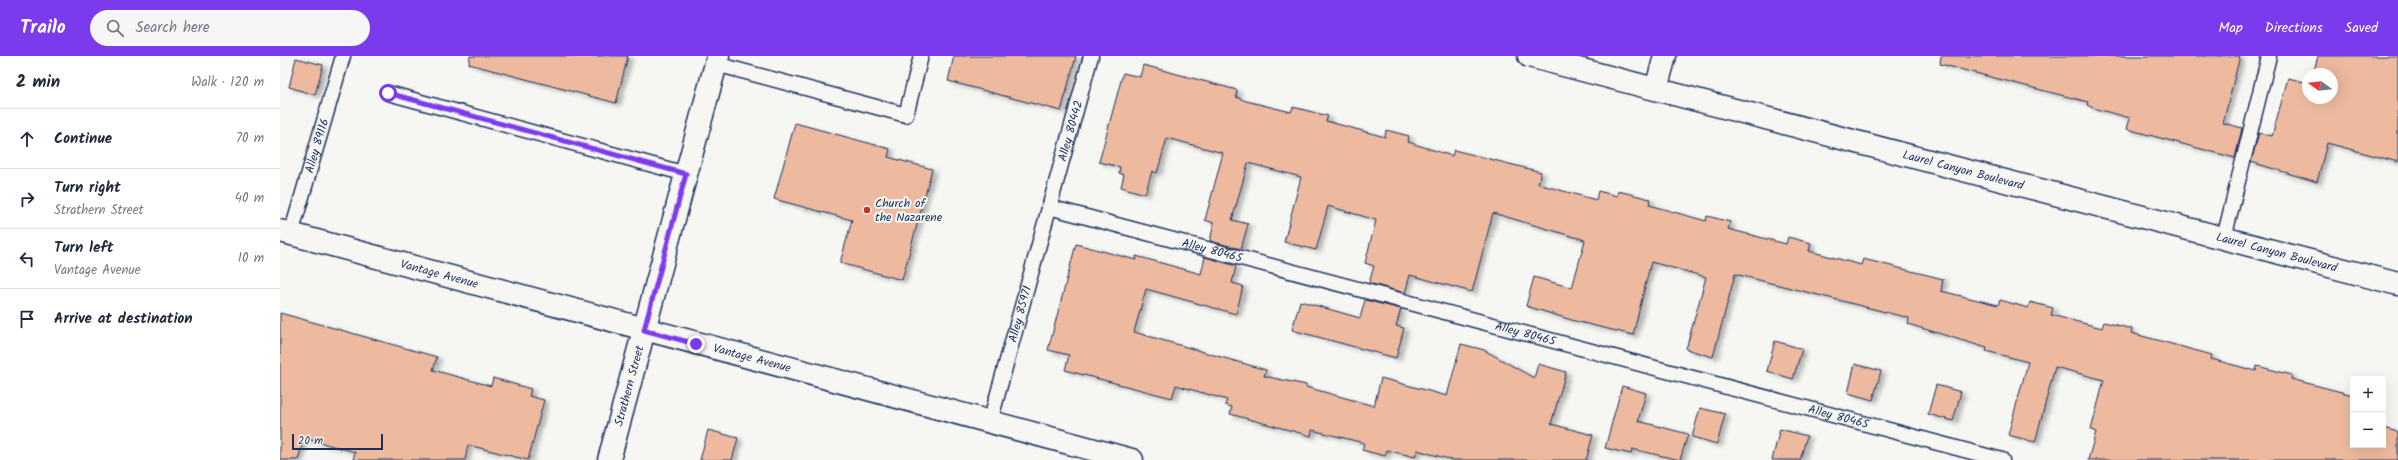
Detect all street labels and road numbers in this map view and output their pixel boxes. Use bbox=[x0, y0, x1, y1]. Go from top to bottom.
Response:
street label: Alley 80442 bbox=[1053, 98, 1088, 164]
street label: Alley 89116 bbox=[300, 116, 334, 175]
street label: Laurel Canyon Boulevard bbox=[1901, 145, 2027, 195]
street label: Laurel Canyon Boulevard bbox=[2214, 227, 2340, 277]
street label: Alley 80465 bbox=[1180, 233, 1246, 268]
street label: Vantage Avenue bbox=[398, 254, 481, 294]
street label: Alley 85971 bbox=[1003, 283, 1037, 344]
street label: Alley 80465 bbox=[1493, 316, 1559, 351]
street label: Vantage Avenue bbox=[711, 338, 794, 378]
street label: Strathern Street bbox=[609, 343, 649, 428]
street label: Alley 80465 bbox=[1806, 399, 1873, 434]

